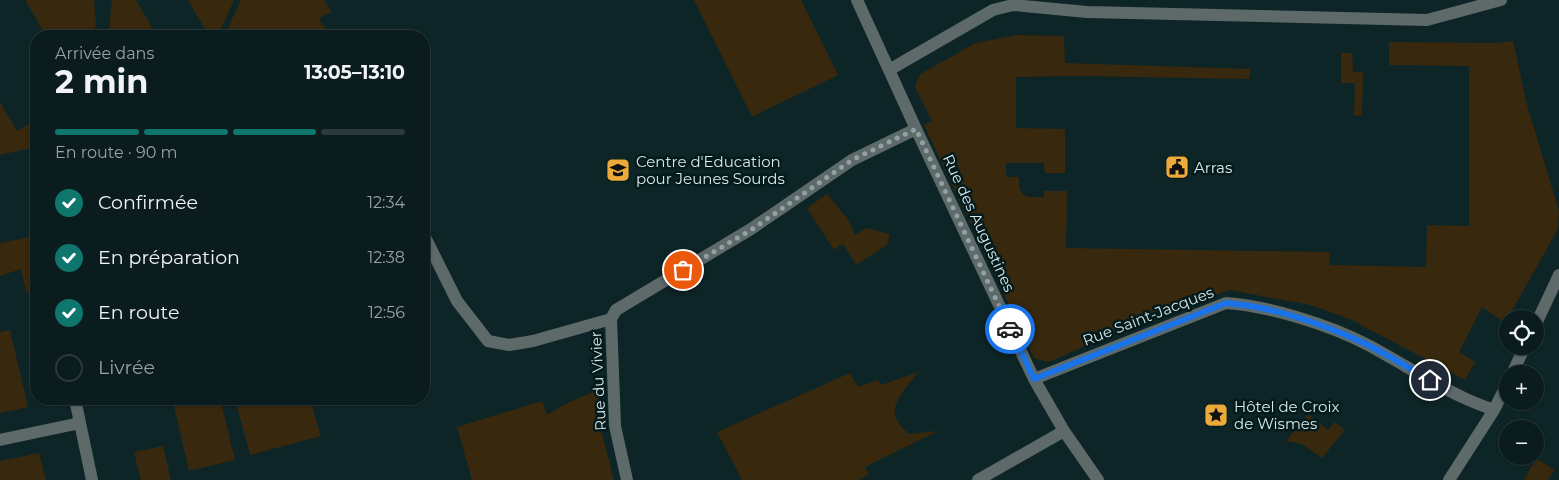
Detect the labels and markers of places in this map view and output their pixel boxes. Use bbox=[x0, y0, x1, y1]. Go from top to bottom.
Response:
place label: Centre d'Education pour Jeunes Sourds bbox=[636, 152, 785, 188]
public building icon: Arras bbox=[1164, 154, 1190, 180]
school or university icon: Centre d'Education pour Jeunes Sourds bbox=[605, 157, 631, 183]
place label: Arras bbox=[1194, 158, 1232, 177]
pin bbox=[662, 249, 704, 291]
pin bbox=[1409, 359, 1451, 401]
place label: Hôtel de Croix de Wismes bbox=[1234, 397, 1340, 433]
place icon: Hôtel de Croix de Wismes bbox=[1203, 402, 1229, 428]

